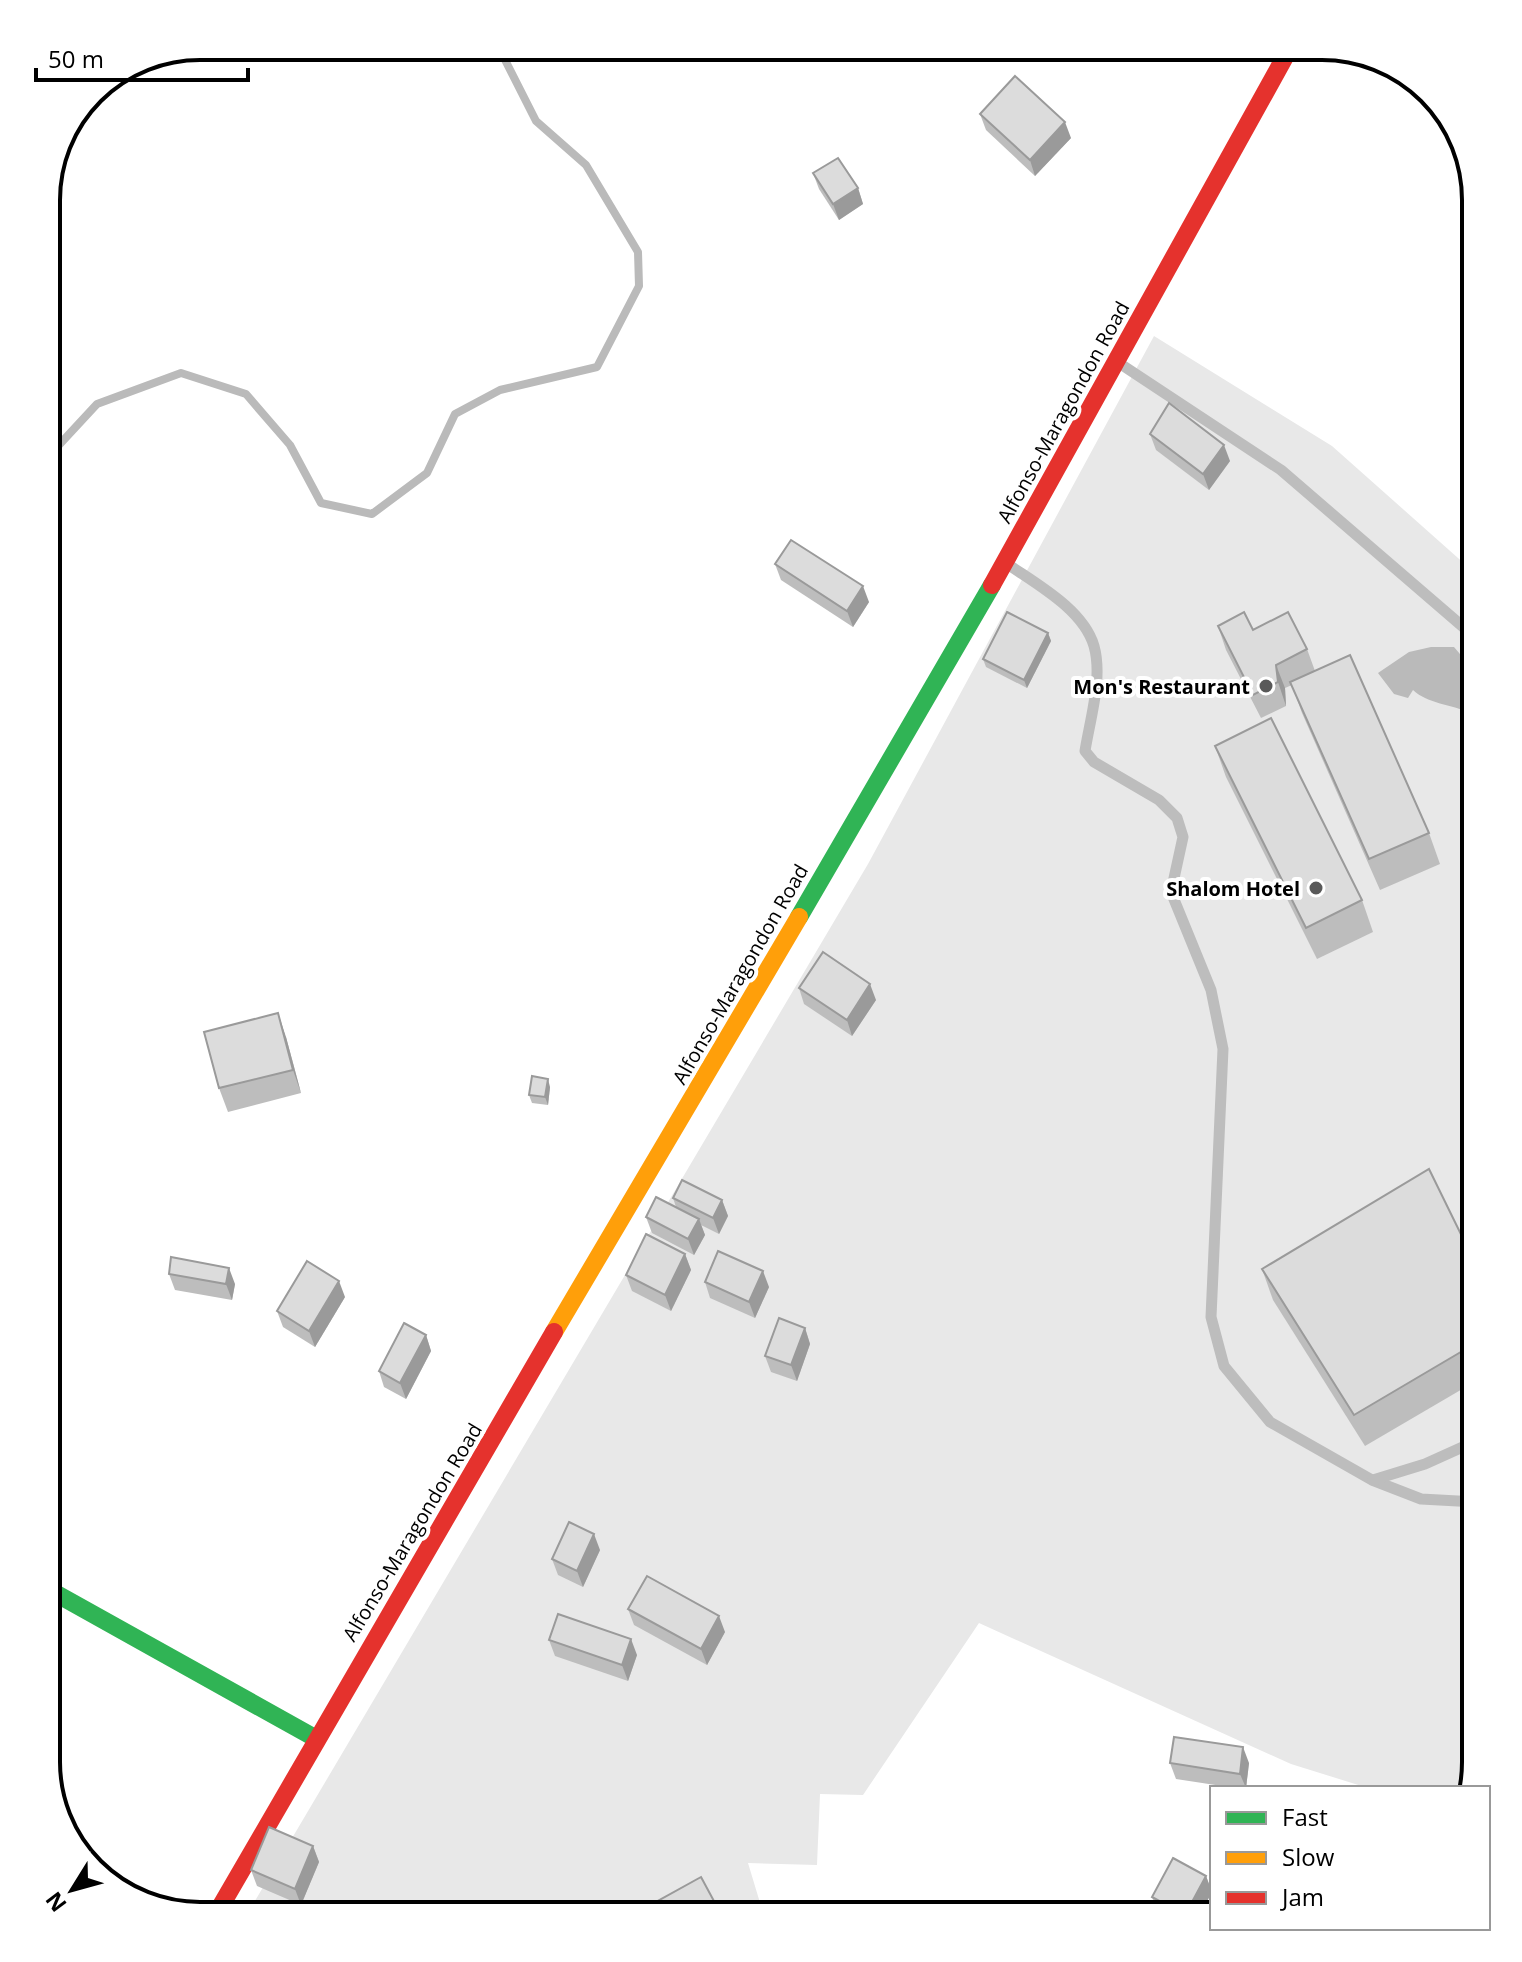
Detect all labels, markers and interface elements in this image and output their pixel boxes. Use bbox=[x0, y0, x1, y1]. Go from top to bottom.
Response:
scale bar bbox=[36, 32, 248, 82]
text: 50 m bbox=[48, 42, 104, 75]
street label: Alfonso-Maragondon Road bbox=[991, 296, 1135, 528]
place label: Mon's Restaurant bbox=[1073, 673, 1250, 700]
marker: Mon's Restaurant bbox=[1257, 677, 1275, 695]
street label: Alfonso-Maragondon Road bbox=[666, 859, 814, 1089]
place label: Shalom Hotel bbox=[1166, 875, 1300, 902]
marker: Shalom Hotel bbox=[1307, 879, 1325, 897]
street label: Alfonso-Maragondon Road bbox=[336, 1418, 488, 1646]
legend bbox=[1210, 1786, 1490, 1930]
text: Fast bbox=[1282, 1800, 1328, 1833]
text: Slow bbox=[1282, 1840, 1335, 1873]
north arrow bbox=[32, 1850, 112, 1930]
text: Jam bbox=[1280, 1880, 1324, 1913]
text: N bbox=[38, 1886, 73, 1919]

